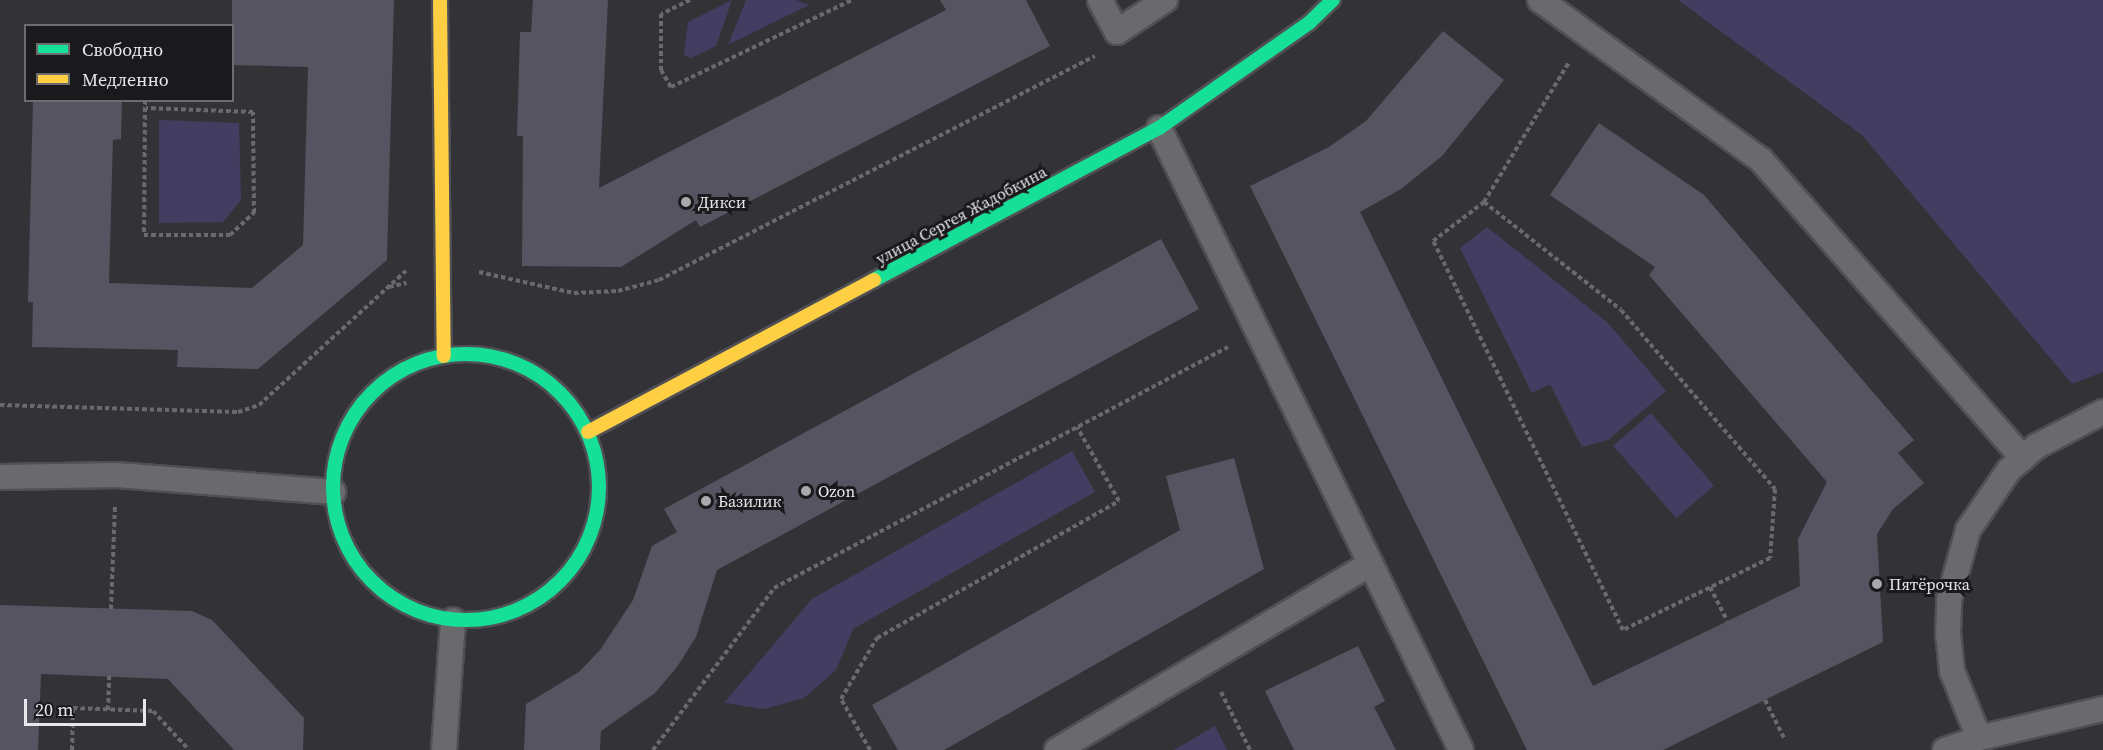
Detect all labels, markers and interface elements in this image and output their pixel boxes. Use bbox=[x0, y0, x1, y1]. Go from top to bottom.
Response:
legend bbox=[24, 24, 234, 102]
text: Свободно bbox=[82, 37, 163, 62]
text: Медленно bbox=[82, 67, 169, 92]
street label: улица Сергея Жадобкина bbox=[872, 162, 1050, 268]
place label: Дикси bbox=[698, 192, 746, 212]
marker: Дикси bbox=[679, 195, 693, 209]
place label: Ozon bbox=[818, 481, 855, 501]
marker: Ozon bbox=[799, 484, 813, 498]
place label: Базилик bbox=[718, 491, 781, 511]
marker: Базилик bbox=[699, 494, 713, 508]
place label: Пятёрочка bbox=[1889, 574, 1970, 594]
marker: Пятёрочка bbox=[1870, 577, 1884, 591]
scale bar bbox=[27, 687, 148, 725]
text: 20 m bbox=[35, 697, 73, 722]

